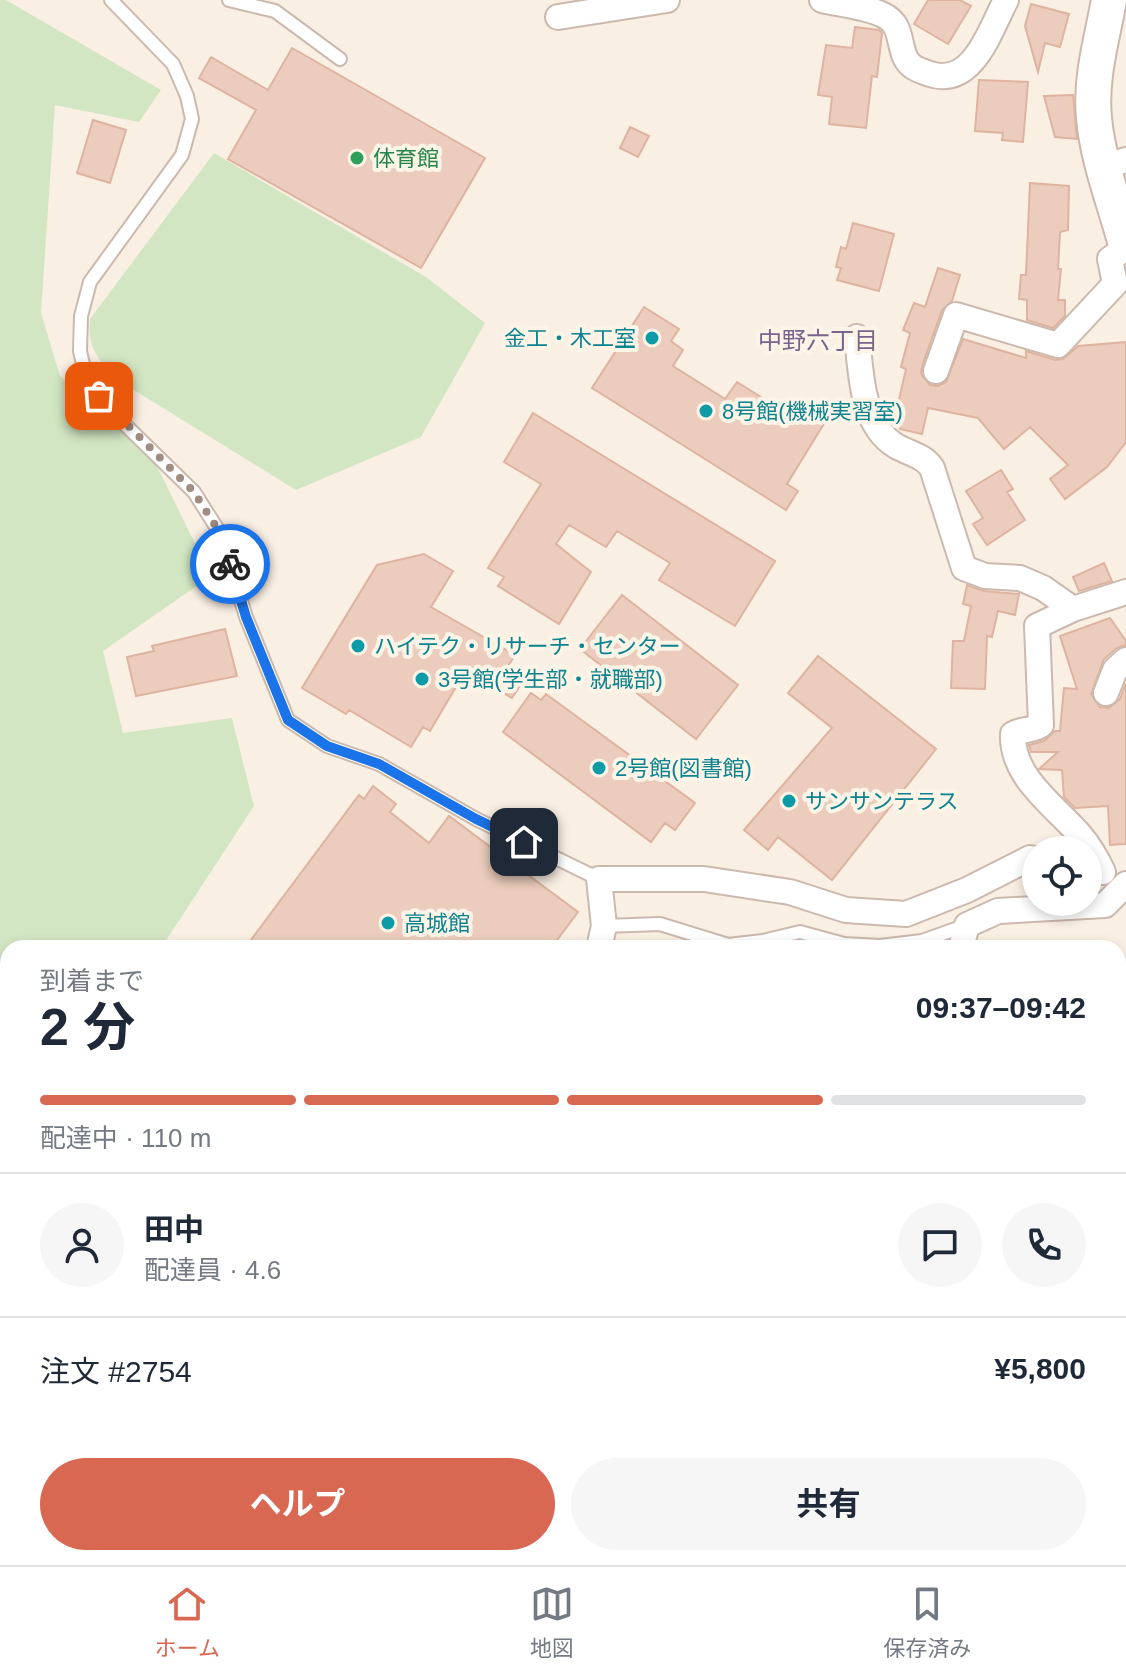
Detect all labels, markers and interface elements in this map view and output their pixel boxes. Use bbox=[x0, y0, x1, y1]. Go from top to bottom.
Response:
place label: 体育館 bbox=[373, 146, 439, 171]
marker: 体育館 bbox=[348, 149, 366, 167]
place label: 金工・木工室 bbox=[504, 326, 636, 351]
district label: 中野六丁目 bbox=[758, 327, 878, 354]
marker: 金工・木工室 bbox=[643, 329, 661, 347]
pin bbox=[65, 362, 133, 430]
icon: bag bbox=[77, 374, 121, 418]
place label: 8号館(機械実習室) bbox=[722, 399, 903, 424]
marker: 8号館(機械実習室) bbox=[697, 402, 715, 420]
courier bbox=[190, 524, 270, 604]
icon: bike bbox=[208, 542, 252, 586]
place label: ハイテク・リサーチ・センター bbox=[374, 634, 681, 659]
marker: ハイテク・リサーチ・センター bbox=[349, 637, 367, 655]
place label: 3号館(学生部・就職部) bbox=[438, 667, 663, 692]
marker: 3号館(学生部・就職部) bbox=[413, 670, 431, 688]
place label: 2号館(図書館) bbox=[615, 756, 752, 781]
marker: 2号館(図書館) bbox=[590, 759, 608, 777]
place label: サンサンテラス bbox=[805, 789, 959, 814]
marker: サンサンテラス bbox=[780, 792, 798, 810]
pin bbox=[490, 808, 558, 876]
icon: home bbox=[502, 820, 546, 864]
map controls bbox=[1022, 836, 1102, 916]
button: locate bbox=[1022, 836, 1102, 916]
place label: 高城館 bbox=[404, 911, 470, 936]
marker: 高城館 bbox=[379, 914, 397, 932]
text: 到着まで bbox=[40, 966, 144, 996]
text: 09:37–09:42 bbox=[916, 991, 1086, 1024]
text: 2 分 bbox=[40, 998, 135, 1056]
text: 配達中 · 110 m bbox=[40, 1123, 211, 1153]
button: person bbox=[40, 1203, 124, 1287]
button: chat bbox=[898, 1203, 982, 1287]
button: phone bbox=[1002, 1203, 1086, 1287]
text: 田中 bbox=[144, 1213, 204, 1246]
text: 配達員 · 4.6 bbox=[144, 1255, 281, 1285]
text: ¥5,800 bbox=[994, 1352, 1086, 1385]
text: 注文 #2754 bbox=[40, 1355, 192, 1388]
button: ヘルプ bbox=[40, 1458, 555, 1550]
button: 共有 bbox=[571, 1458, 1086, 1550]
tab: ホーム bbox=[155, 1582, 220, 1662]
tab: 地図 bbox=[530, 1582, 574, 1662]
tab: 保存済み bbox=[883, 1582, 971, 1662]

